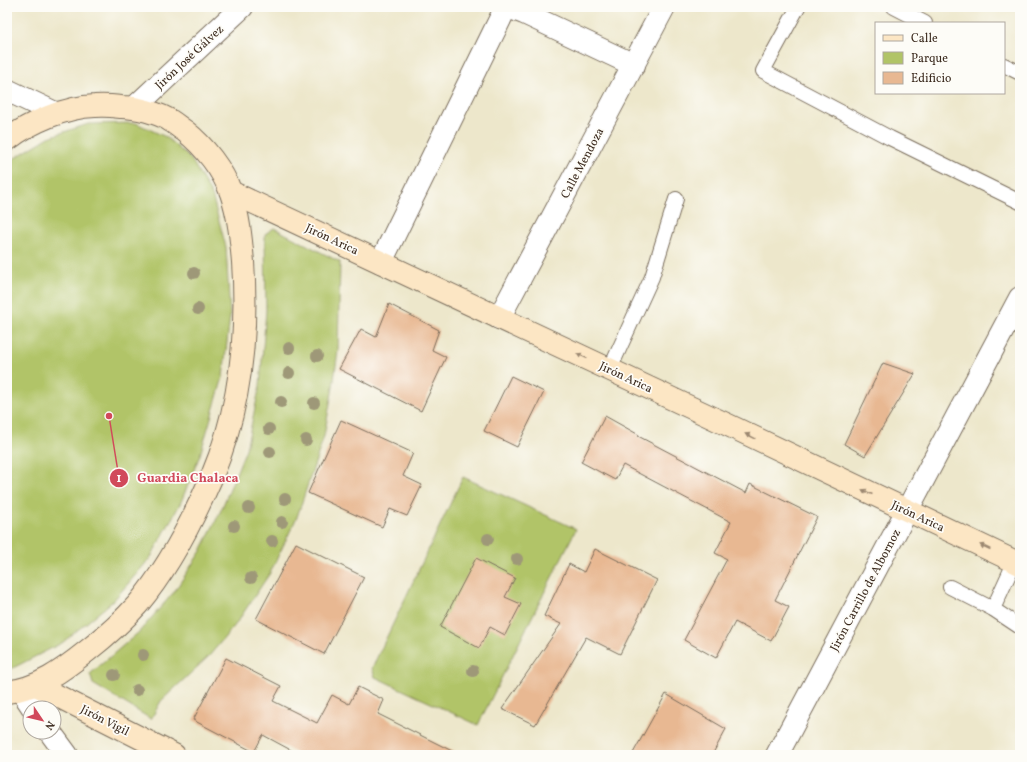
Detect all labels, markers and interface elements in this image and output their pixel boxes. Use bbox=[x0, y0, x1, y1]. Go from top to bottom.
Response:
street label: Jirón José Gálvez bbox=[152, 22, 227, 94]
legend bbox=[875, 22, 1005, 94]
text: Calle bbox=[911, 31, 938, 47]
text: Parque bbox=[911, 51, 948, 67]
text: Edificio bbox=[911, 71, 951, 87]
street label: Calle Mendoza bbox=[558, 125, 608, 202]
street label: Jirón Arica bbox=[302, 221, 361, 259]
one-way arrow bbox=[576, 353, 587, 359]
street label: Jirón Arica bbox=[596, 359, 655, 397]
one-way arrow bbox=[744, 433, 755, 439]
callout: Guardia Chalaca bbox=[109, 465, 247, 490]
text: Guardia Chalaca bbox=[137, 470, 239, 488]
text: 1 bbox=[117, 471, 122, 487]
one-way arrow bbox=[861, 489, 873, 495]
street label: Jirón Arica bbox=[888, 498, 947, 536]
street label: Jirón Carrillo de Albornoz bbox=[827, 526, 905, 654]
one-way arrow bbox=[979, 544, 990, 550]
north arrow bbox=[22, 700, 62, 740]
street label: Jirón Vigil bbox=[77, 702, 132, 740]
text: N bbox=[41, 717, 57, 732]

